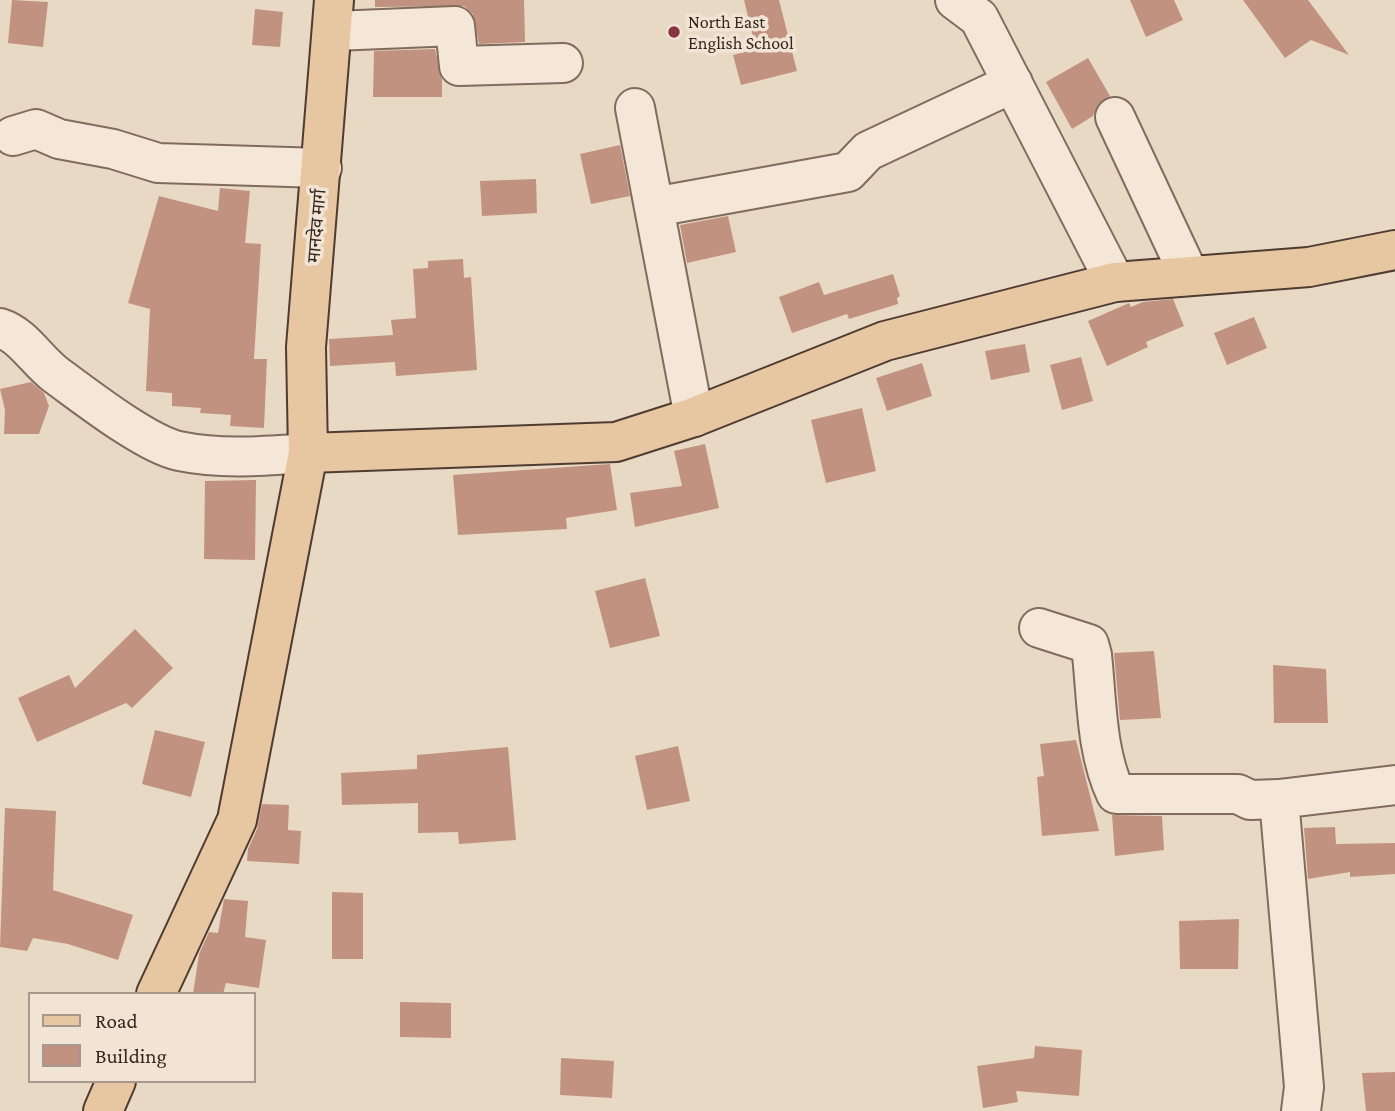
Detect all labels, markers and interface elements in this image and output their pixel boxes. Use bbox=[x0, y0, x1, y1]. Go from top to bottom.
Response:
place label: North East English School bbox=[688, 11, 794, 54]
marker: North East English School bbox=[666, 24, 682, 40]
street label: मानदेव मार्ग bbox=[303, 188, 331, 264]
legend bbox=[28, 992, 256, 1083]
text: Road bbox=[95, 1009, 138, 1033]
text: Building bbox=[95, 1044, 167, 1068]

